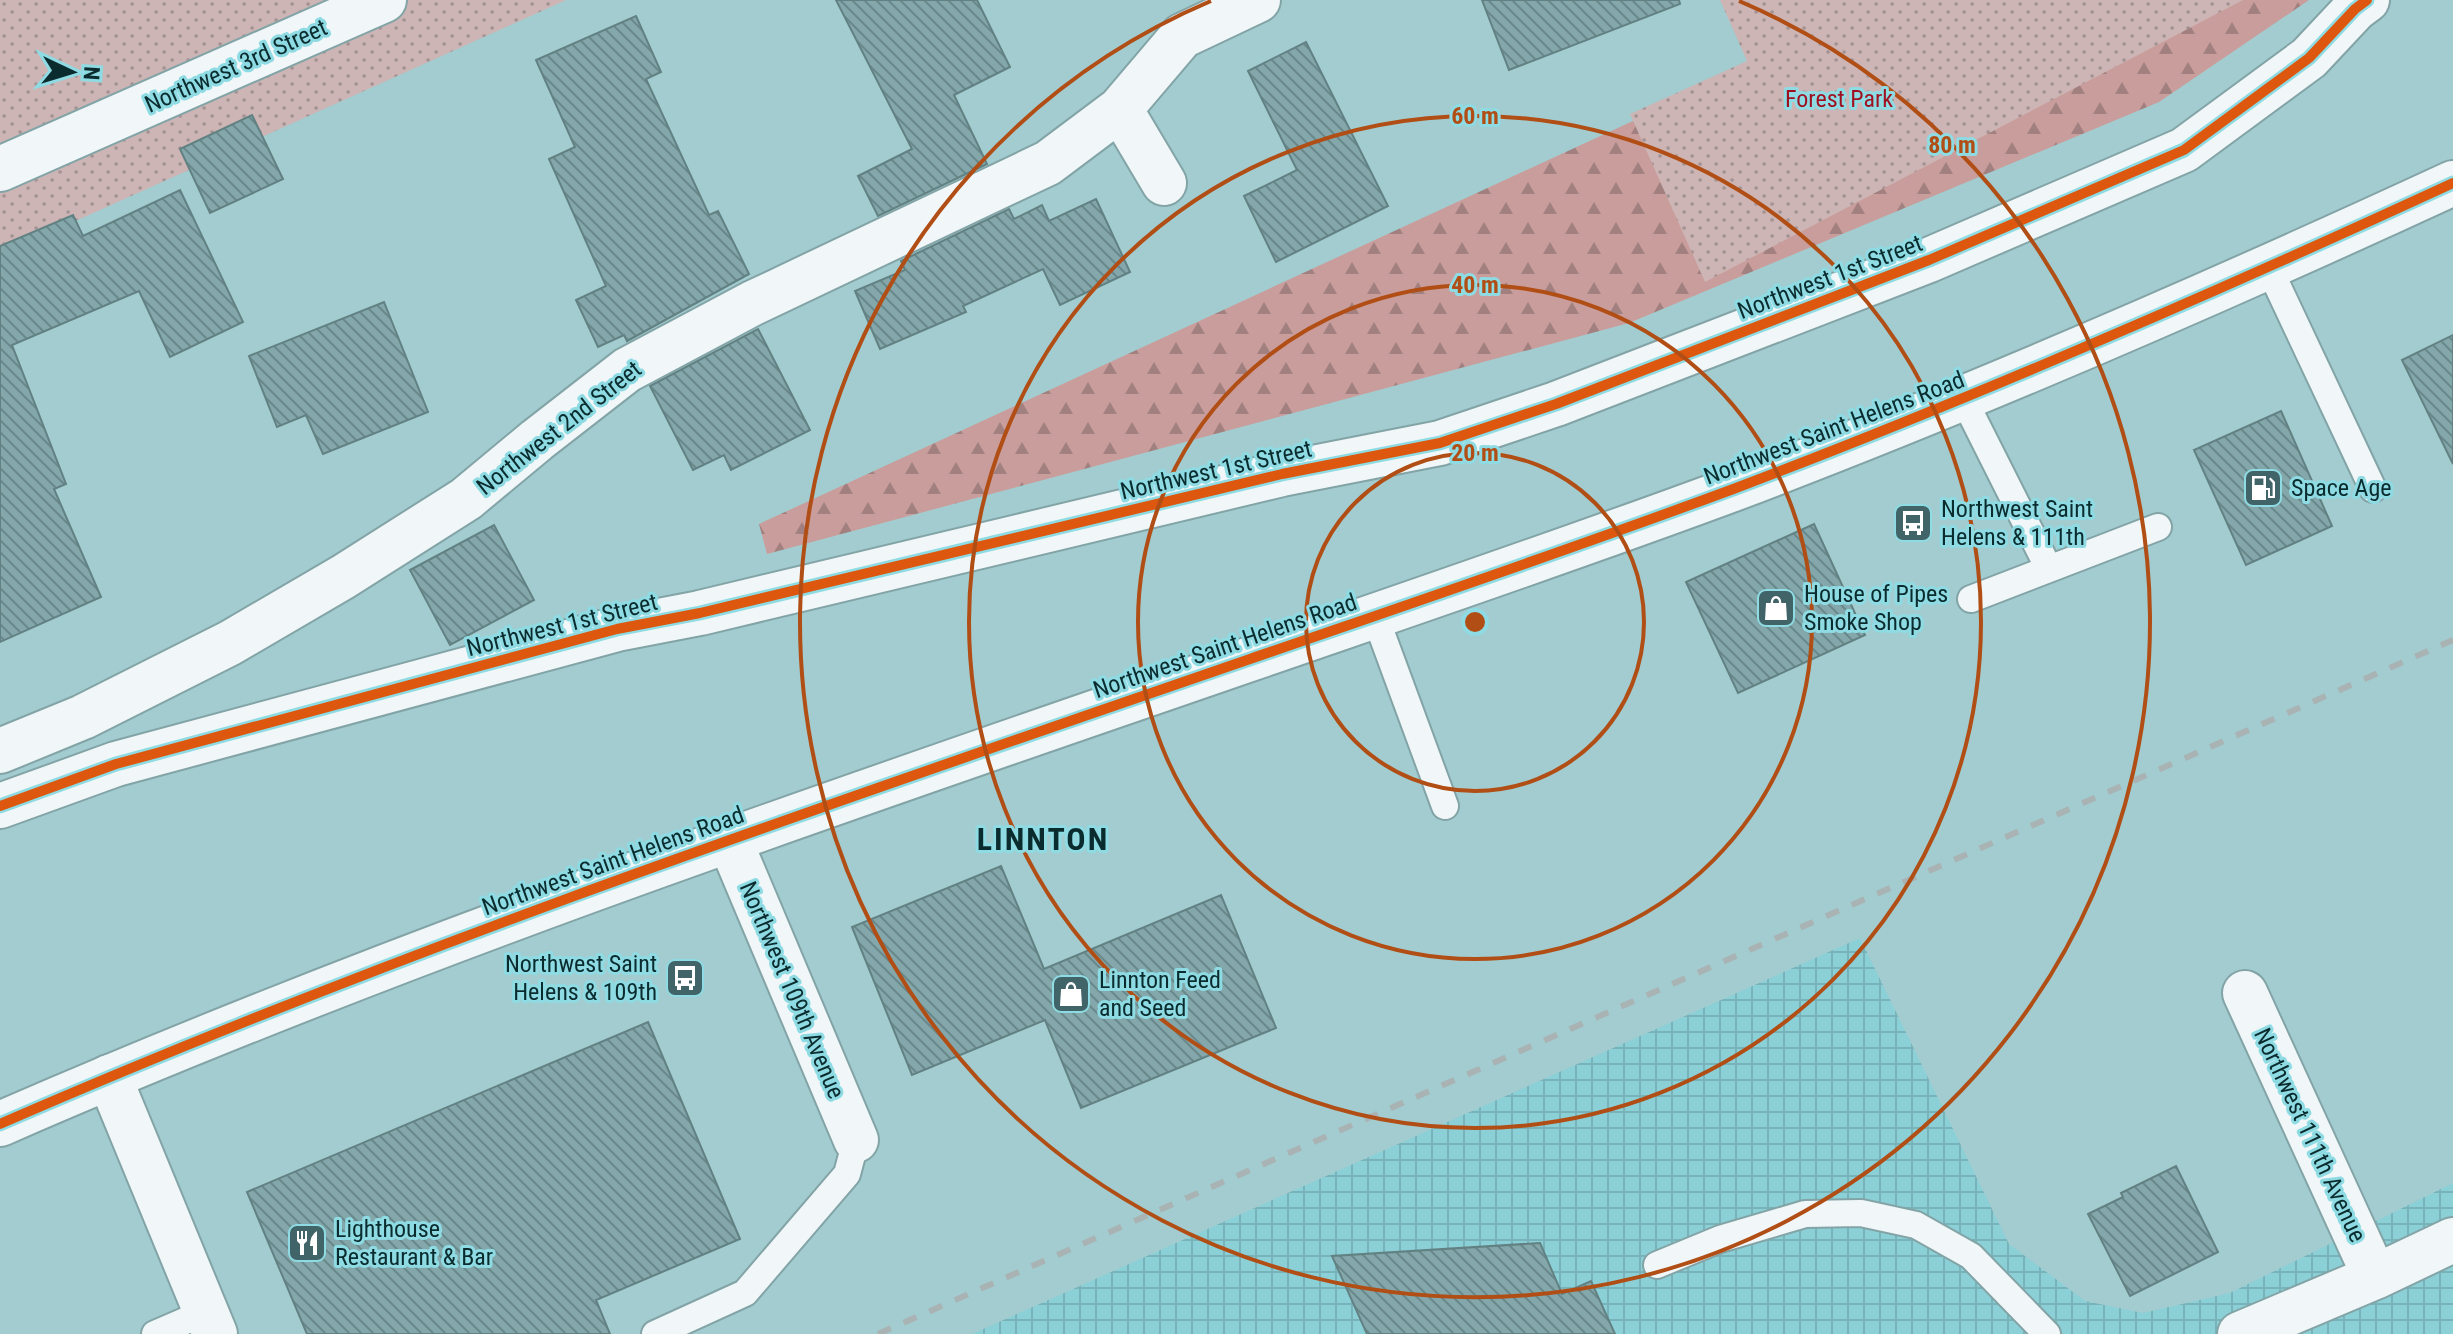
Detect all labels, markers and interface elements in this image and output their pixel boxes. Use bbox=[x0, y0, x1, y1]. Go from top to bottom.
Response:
street label: Northwest 3rd Street bbox=[141, 13, 331, 119]
north arrow bbox=[32, 32, 112, 112]
text: N bbox=[79, 66, 104, 81]
park label: Forest Park bbox=[1785, 85, 1893, 113]
text: 60 m bbox=[1451, 102, 1499, 130]
text: 80 m bbox=[1928, 131, 1976, 159]
street label: Northwest 1st Street bbox=[1734, 229, 1926, 325]
text: 40 m bbox=[1451, 271, 1499, 299]
street label: Northwest 2nd Street bbox=[471, 355, 647, 501]
street label: Northwest Saint Helens Road bbox=[1700, 365, 1968, 491]
street label: Northwest 1st Street bbox=[1118, 434, 1314, 506]
text: 20 m bbox=[1451, 439, 1499, 467]
fuel station icon: Space Age bbox=[2242, 467, 2284, 509]
place label: Space Age bbox=[2291, 474, 2392, 502]
place label: Northwest Saint Helens & 111th bbox=[1941, 495, 2093, 551]
bus stop icon: Northwest Saint Helens & 111th bbox=[1892, 502, 1934, 544]
place label: House of Pipes Smoke Shop bbox=[1804, 580, 1948, 636]
shop icon: House of Pipes Smoke Shop bbox=[1755, 587, 1797, 629]
street label: Northwest 1st Street bbox=[464, 588, 660, 662]
street label: Northwest Saint Helens Road bbox=[1090, 588, 1360, 704]
centre of rings bbox=[1461, 608, 1489, 636]
street label: Northwest Saint Helens Road bbox=[478, 801, 748, 921]
district label: LINNTON bbox=[977, 820, 1109, 858]
street label: Northwest 109th Avenue bbox=[734, 877, 850, 1103]
place label: Northwest Saint Helens & 109th bbox=[505, 950, 657, 1006]
bus stop icon: Northwest Saint Helens & 109th bbox=[664, 957, 706, 999]
place label: Linnton Feed and Seed bbox=[1099, 966, 1221, 1022]
shop icon: Linnton Feed and Seed bbox=[1050, 973, 1092, 1015]
street label: Northwest 111th Avenue bbox=[2248, 1024, 2372, 1246]
place label: Lighthouse Restaurant & Bar bbox=[335, 1215, 493, 1271]
restaurant icon: Lighthouse Restaurant & Bar bbox=[286, 1222, 328, 1264]

